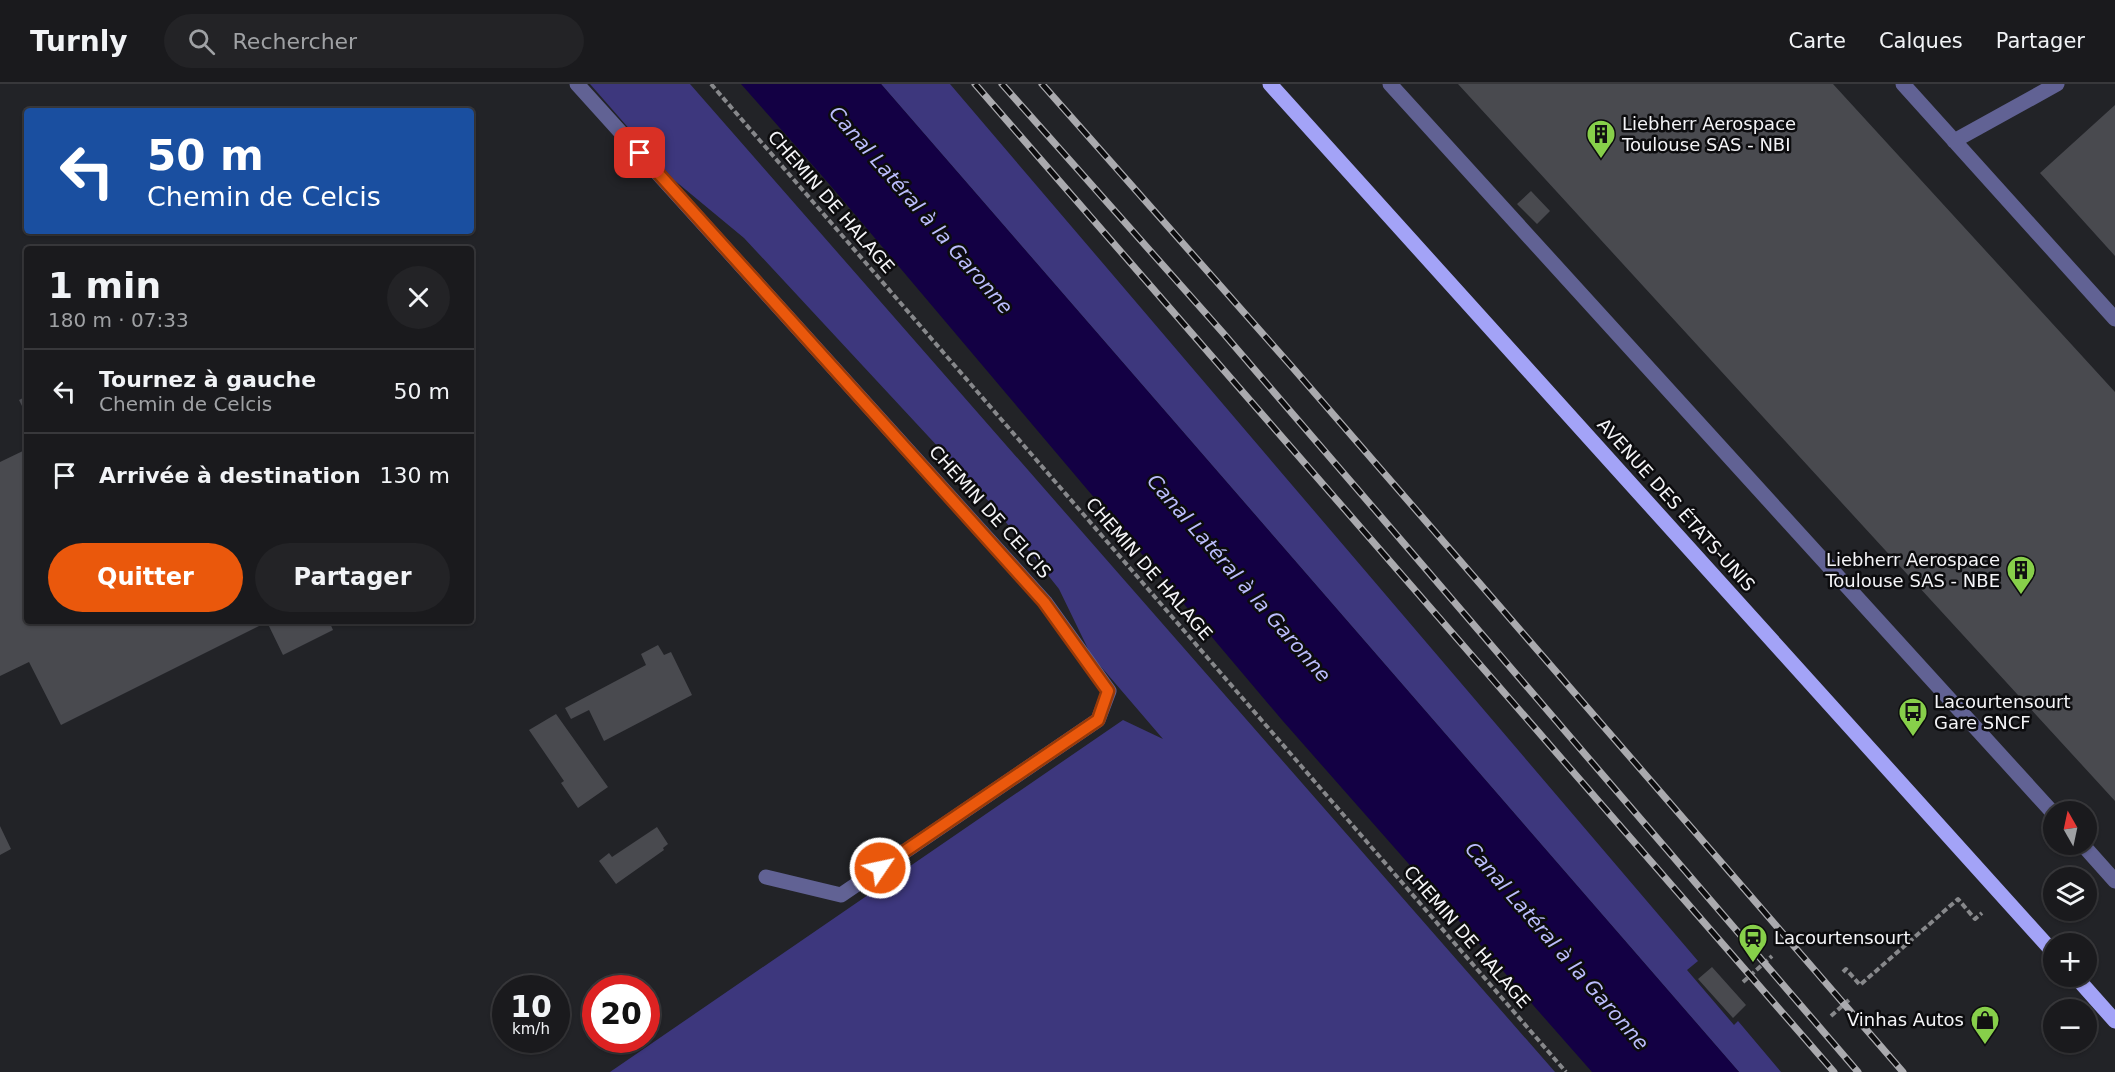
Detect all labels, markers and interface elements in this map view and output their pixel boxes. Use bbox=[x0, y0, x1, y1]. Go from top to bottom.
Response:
search box bbox=[164, 14, 584, 68]
text: Turnly bbox=[30, 25, 128, 58]
icon: search bbox=[185, 25, 218, 58]
text: Rechercher bbox=[233, 29, 357, 54]
text: Carte bbox=[1789, 29, 1846, 53]
text: Calques bbox=[1879, 29, 1963, 53]
text: Partager bbox=[1996, 29, 2085, 53]
water label: Canal Latéral à la Garonne bbox=[824, 101, 1018, 319]
place label: Liebherr Aerospace Toulouse SAS - NBI bbox=[1621, 113, 1796, 155]
building icon: Liebherr Aerospace Toulouse SAS - NBI bbox=[1585, 118, 1617, 160]
street label: CHEMIN DE HALAGE bbox=[764, 126, 899, 277]
pin bbox=[614, 127, 665, 178]
text: 50 m bbox=[147, 131, 264, 180]
icon: left bbox=[48, 132, 126, 210]
icon: arrive bbox=[623, 136, 656, 169]
text: Chemin de Celcis bbox=[147, 181, 381, 212]
text: 1 min bbox=[48, 265, 161, 306]
button: close bbox=[387, 266, 450, 329]
text: 180 m · 07:33 bbox=[48, 308, 189, 332]
text: Tournez à gauche bbox=[99, 367, 316, 392]
icon: left bbox=[48, 375, 81, 408]
text: 50 m bbox=[394, 379, 450, 404]
text: Chemin de Celcis bbox=[99, 392, 272, 416]
street label: AVENUE DES ÉTATS-UNIS bbox=[1593, 414, 1759, 595]
street label: CHEMIN DE CELCIS bbox=[925, 441, 1056, 583]
icon: arrive bbox=[48, 459, 81, 492]
text: Arrivée à destination bbox=[99, 463, 361, 488]
text: 130 m bbox=[380, 463, 450, 488]
water label: Canal Latéral à la Garonne bbox=[1142, 469, 1336, 687]
street label: CHEMIN DE HALAGE bbox=[1082, 493, 1217, 644]
button: Quitter bbox=[48, 543, 243, 612]
button: Partager bbox=[255, 543, 450, 612]
place label: Liebherr Aerospace Toulouse SAS - NBE bbox=[1824, 549, 2000, 591]
building icon: Liebherr Aerospace Toulouse SAS - NBE bbox=[2005, 554, 2037, 596]
place label: Lacourtensourt Gare SNCF bbox=[1934, 691, 2071, 733]
bus stop icon: Lacourtensourt Gare SNCF bbox=[1897, 696, 1929, 738]
north arrow bbox=[2043, 801, 2097, 855]
map controls bbox=[2043, 801, 2097, 1053]
position arrow bbox=[848, 836, 912, 900]
water label: Canal Latéral à la Garonne bbox=[1460, 837, 1654, 1055]
street label: CHEMIN DE HALAGE bbox=[1400, 861, 1535, 1012]
button: layers bbox=[2043, 867, 2097, 921]
station icon: Lacourtensourt bbox=[1737, 922, 1769, 964]
place label: Lacourtensourt bbox=[1774, 927, 1911, 948]
button: + bbox=[2043, 933, 2097, 987]
speed limit sign: 20 bbox=[582, 975, 660, 1053]
text: 10 bbox=[510, 989, 552, 1024]
button: − bbox=[2043, 999, 2097, 1053]
shop icon: Vinhas Autos bbox=[1969, 1004, 2001, 1046]
place label: Vinhas Autos bbox=[1847, 1009, 1964, 1030]
text: km/h bbox=[512, 1020, 550, 1038]

